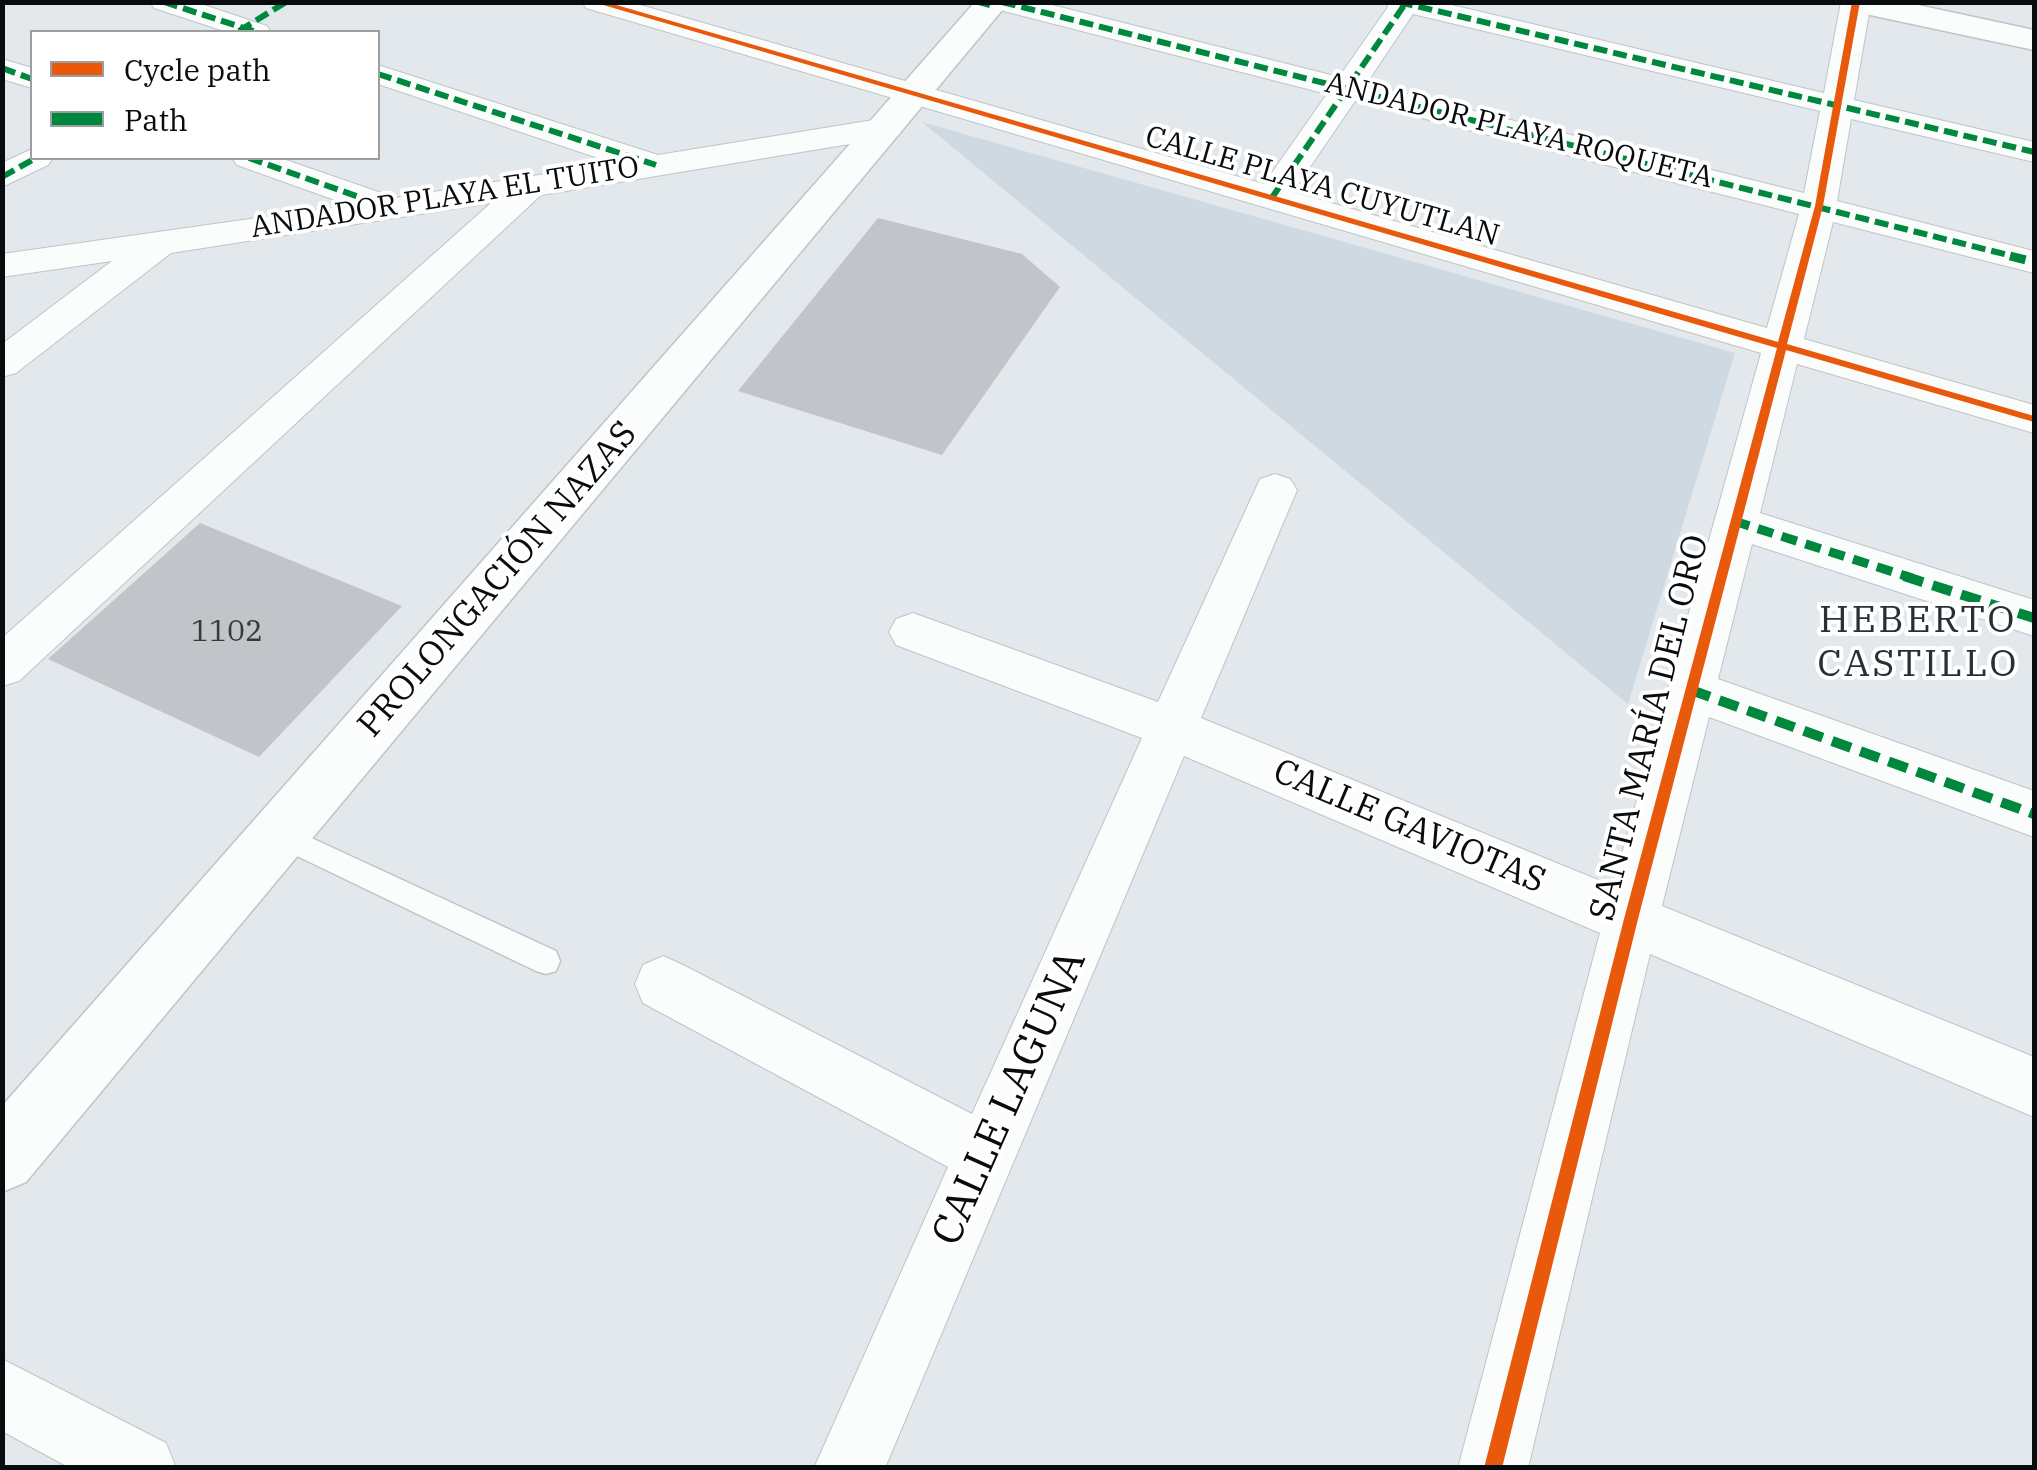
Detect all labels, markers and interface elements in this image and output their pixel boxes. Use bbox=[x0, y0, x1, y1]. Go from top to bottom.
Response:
legend bbox=[30, 30, 380, 160]
text: Cycle path bbox=[124, 50, 271, 89]
street label: ANDADOR PLAYA ROQUETA bbox=[1321, 65, 1717, 197]
text: Path bbox=[124, 100, 188, 139]
street label: CALLE PLAYA CUYUTLAN bbox=[1141, 119, 1503, 255]
street label: ANDADOR PLAYA EL TUITO bbox=[248, 150, 642, 246]
street label: PROLONGACIÓN NAZAS bbox=[350, 414, 646, 746]
street label: SANTA MARÍA DEL ORO bbox=[1582, 531, 1718, 925]
district label: HEBERTO CASTILLO bbox=[1817, 598, 2019, 688]
house number: 1102 bbox=[191, 614, 263, 650]
street label: CALLE GAVIOTAS bbox=[1267, 751, 1551, 903]
street label: CALLE LAGUNA bbox=[922, 943, 1098, 1253]

